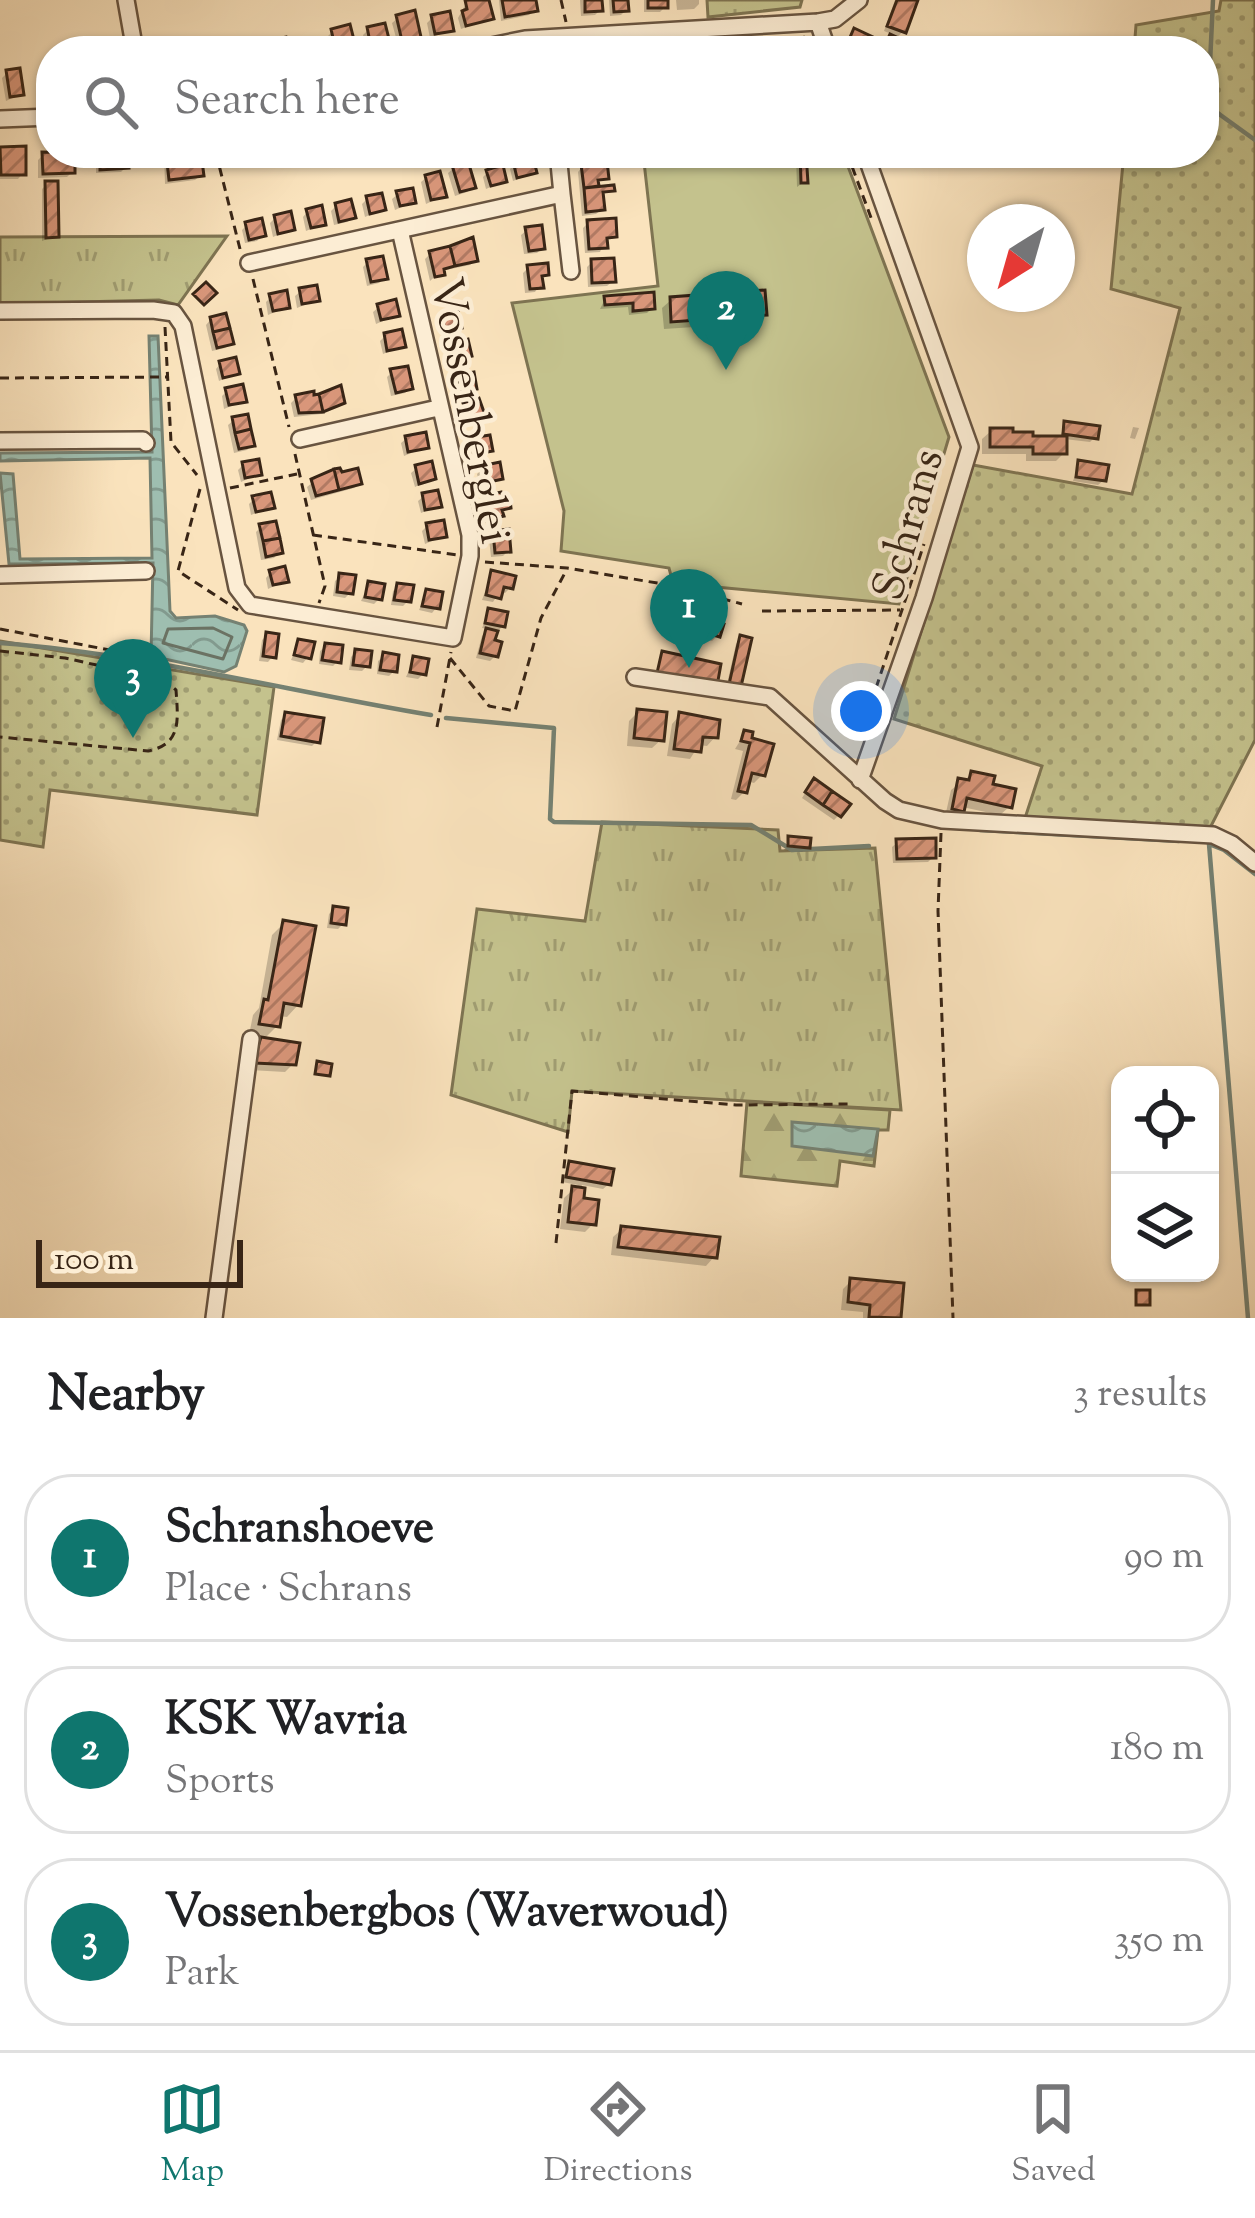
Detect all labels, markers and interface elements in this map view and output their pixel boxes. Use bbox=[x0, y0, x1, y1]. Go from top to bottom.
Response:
search box bbox=[36, 36, 1219, 168]
icon: search bbox=[78, 69, 144, 135]
text: Search here bbox=[174, 70, 400, 135]
north arrow bbox=[967, 204, 1075, 312]
pin: 2 bbox=[687, 271, 765, 370]
street label: Vossenberglei bbox=[410, 273, 525, 549]
street label: Schrans bbox=[859, 442, 964, 609]
pin: 1 bbox=[650, 569, 728, 668]
pin: 3 bbox=[94, 639, 172, 738]
your location bbox=[831, 681, 891, 741]
map controls bbox=[1111, 1066, 1219, 1282]
button: locate bbox=[1111, 1066, 1219, 1174]
button: layers bbox=[1111, 1174, 1219, 1282]
scale bar bbox=[36, 1234, 243, 1287]
text: 100 m bbox=[54, 1237, 134, 1285]
text: Nearby bbox=[48, 1360, 205, 1433]
text: 3 results bbox=[1073, 1368, 1207, 1424]
text: Schranshoeve bbox=[165, 1498, 434, 1563]
text: 1 bbox=[83, 1530, 97, 1586]
text: 90 m bbox=[1124, 1530, 1204, 1586]
text: Place · Schrans bbox=[165, 1563, 412, 1619]
text: KSK Wavria bbox=[165, 1690, 407, 1755]
text: 2 bbox=[81, 1722, 99, 1778]
text: 180 m bbox=[1110, 1722, 1204, 1778]
text: Sports bbox=[165, 1755, 275, 1811]
text: Vossenbergbos (Waverwoud) bbox=[165, 1882, 729, 1947]
text: 3 bbox=[82, 1914, 98, 1970]
text: 350 m bbox=[1114, 1914, 1204, 1970]
text: Park bbox=[165, 1947, 240, 2003]
tab: Map bbox=[159, 2076, 225, 2196]
tab: Directions bbox=[544, 2076, 693, 2196]
tab: Saved bbox=[1011, 2076, 1096, 2196]

